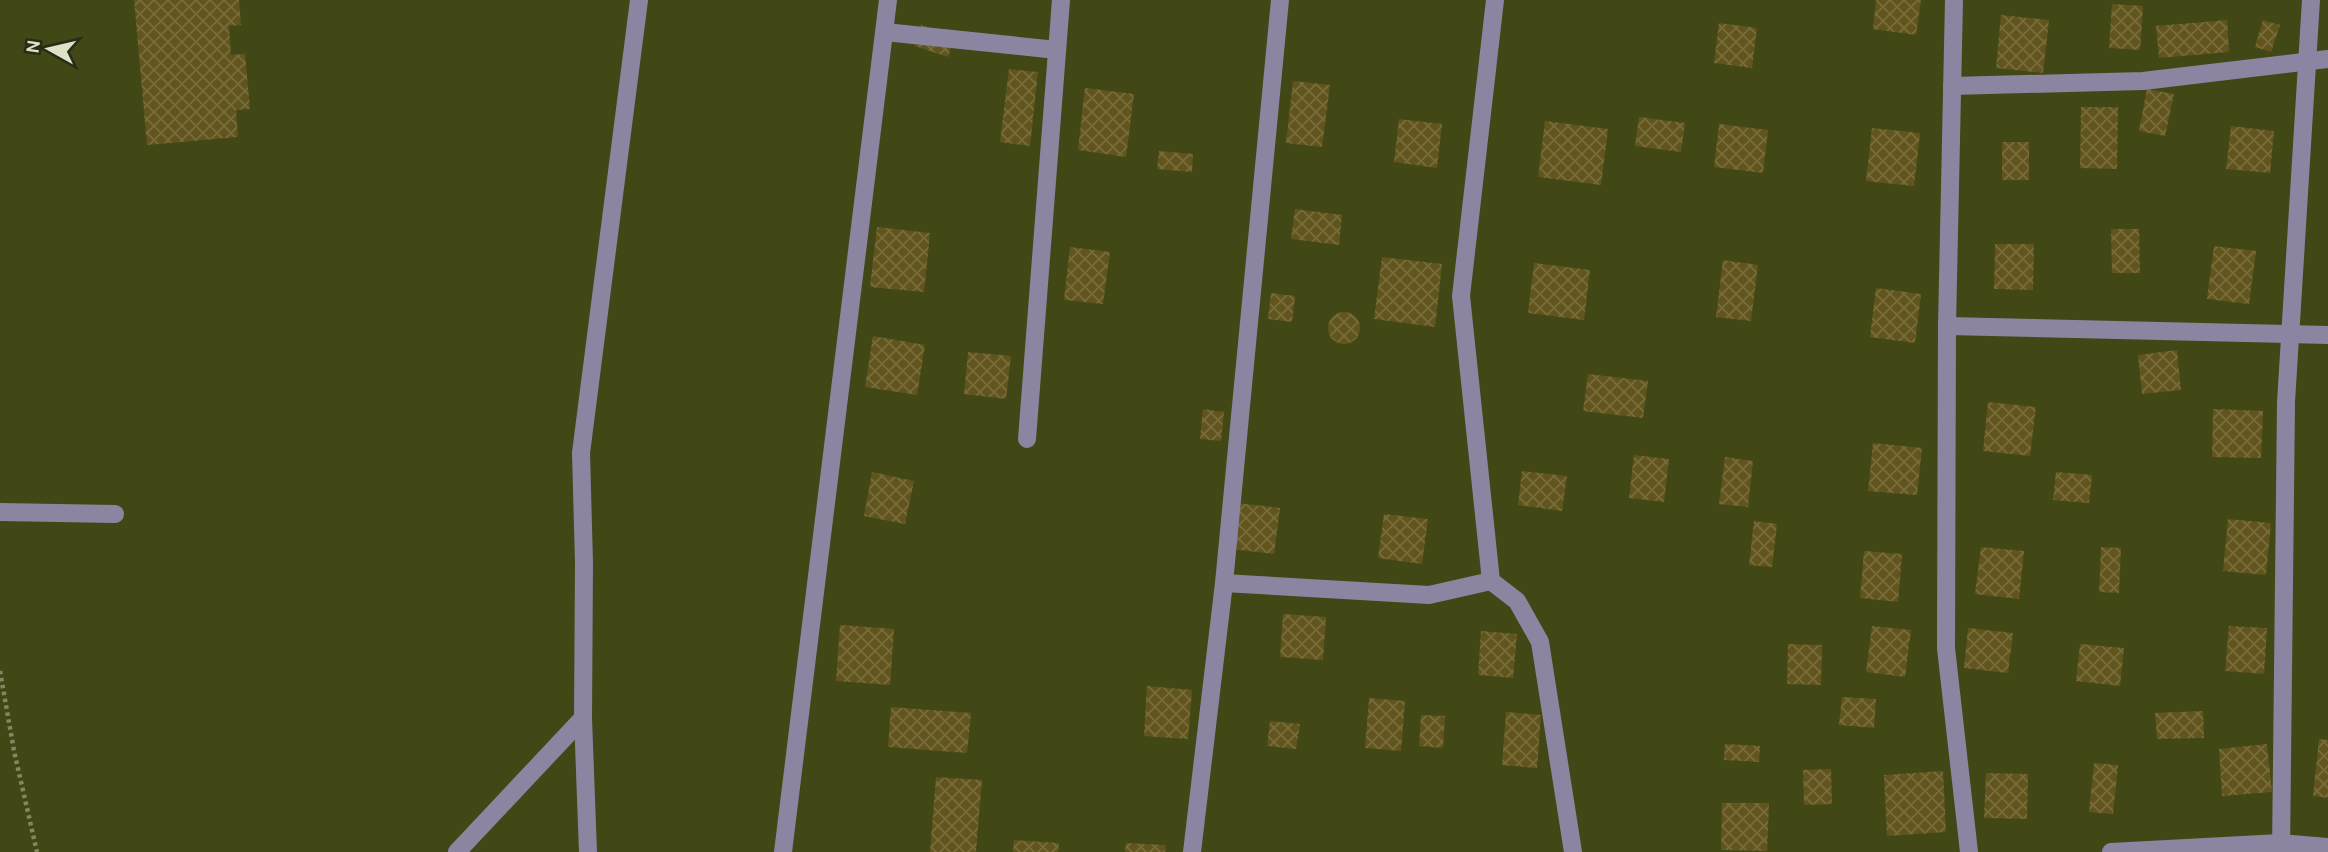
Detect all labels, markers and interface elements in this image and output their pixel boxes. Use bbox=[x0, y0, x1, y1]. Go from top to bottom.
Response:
north arrow bbox=[14, 14, 84, 84]
text: N bbox=[21, 38, 45, 55]

